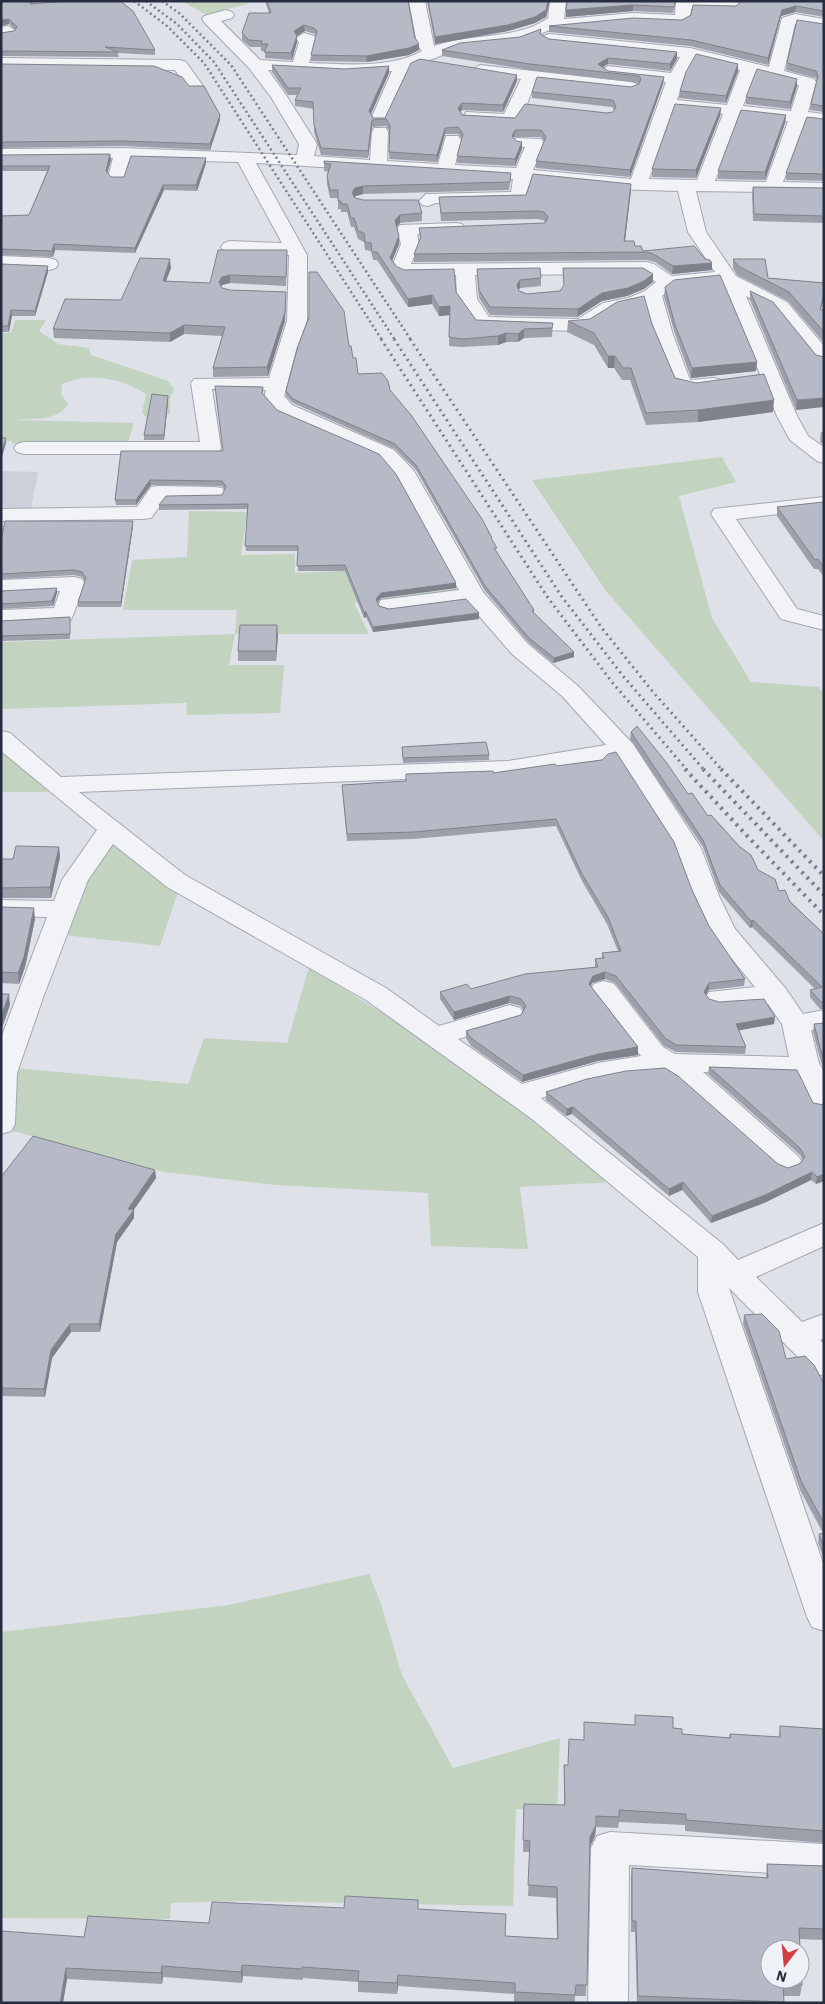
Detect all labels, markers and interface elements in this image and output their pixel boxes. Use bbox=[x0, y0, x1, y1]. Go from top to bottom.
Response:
north arrow bbox=[760, 1939, 810, 1989]
text: N bbox=[774, 1966, 789, 1987]

